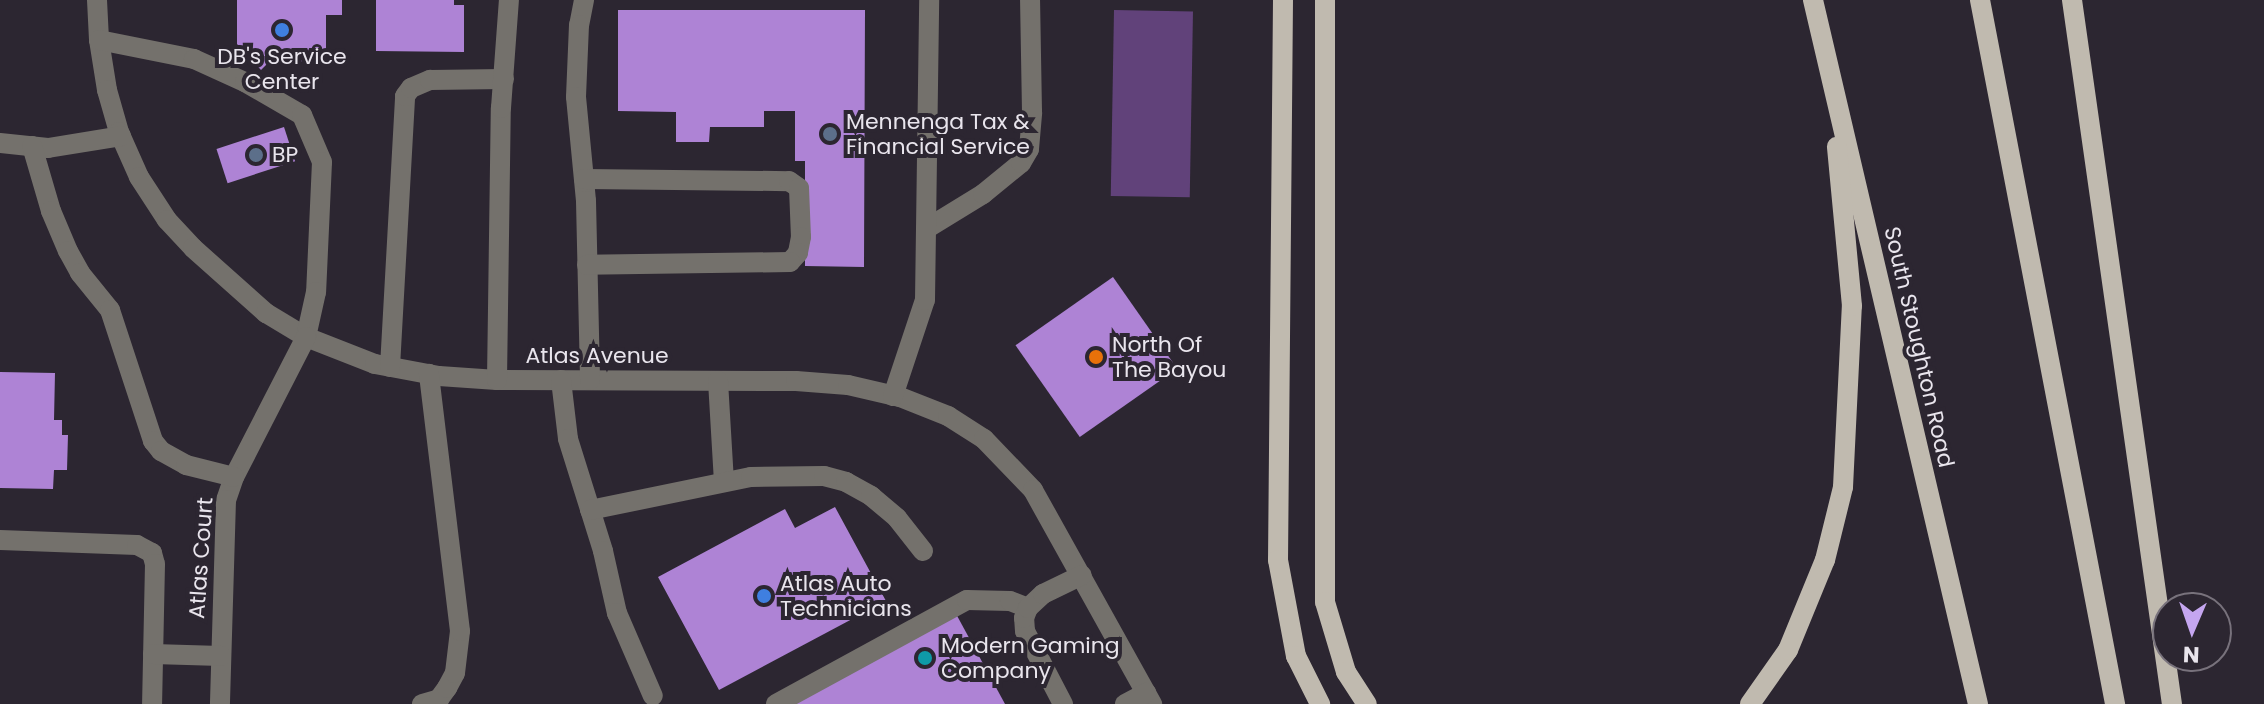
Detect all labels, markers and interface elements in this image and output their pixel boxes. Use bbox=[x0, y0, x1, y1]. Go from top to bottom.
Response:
marker: DB's Service Center bbox=[273, 21, 291, 39]
place label: DB's Service Center bbox=[217, 43, 347, 94]
place label: Mennenga Tax & Financial Service bbox=[846, 108, 1030, 160]
marker: Mennenga Tax & Financial Service bbox=[821, 125, 839, 143]
place label: BP bbox=[272, 142, 298, 168]
marker: BP bbox=[247, 146, 265, 164]
street label: South Stoughton Road bbox=[1878, 224, 1960, 470]
place label: North Of The Bayou bbox=[1112, 331, 1226, 382]
street label: Atlas Avenue bbox=[525, 343, 669, 369]
marker: North Of The Bayou bbox=[1087, 348, 1105, 366]
street label: Atlas Court bbox=[184, 496, 218, 620]
place label: Atlas Auto Technicians bbox=[780, 570, 912, 622]
marker: Atlas Auto Technicians bbox=[755, 587, 773, 605]
north arrow bbox=[2152, 592, 2232, 672]
place label: Modern Gaming Company bbox=[941, 632, 1120, 684]
text: N bbox=[2182, 639, 2200, 670]
marker: Modern Gaming Company bbox=[916, 649, 934, 667]

